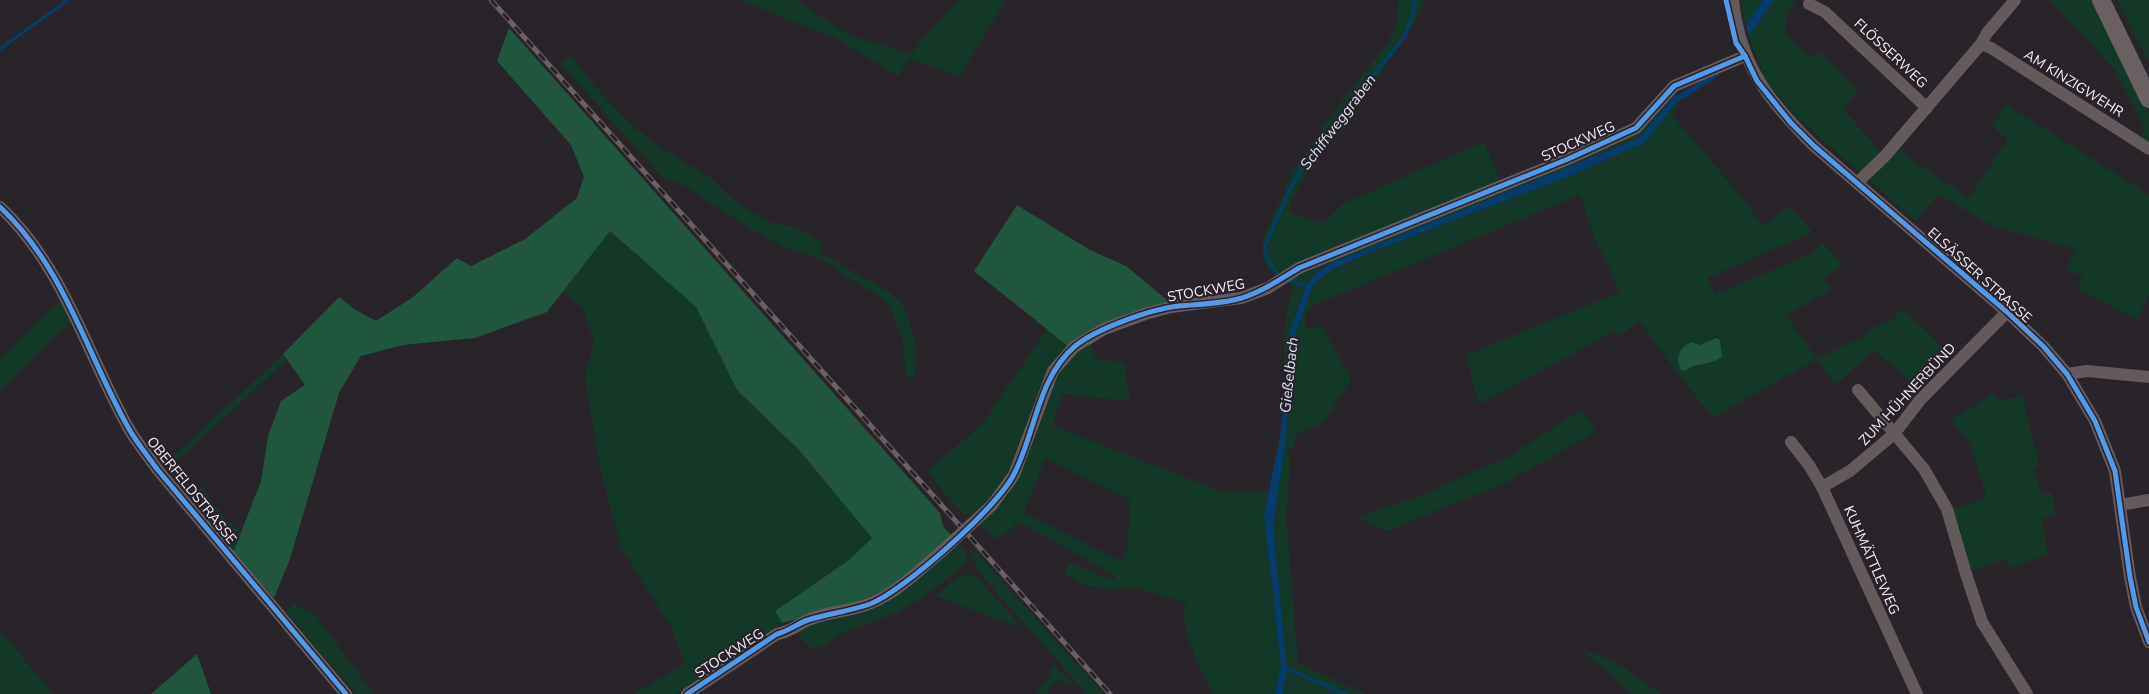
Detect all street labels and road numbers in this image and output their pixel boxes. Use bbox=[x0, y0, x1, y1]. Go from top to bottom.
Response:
street label: FLÖSSERWEG bbox=[1850, 14, 1931, 92]
street label: AM KINZIGWEHR bbox=[2020, 45, 2127, 122]
street label: STOCKWEG bbox=[1538, 117, 1618, 166]
street label: ELSÄSSER STRASSE bbox=[1923, 223, 2036, 327]
street label: STOCKWEG bbox=[1166, 274, 1246, 307]
street label: ZUM HÜHNERBÜND bbox=[1855, 339, 1960, 450]
street label: OBERFELDSTRASSE bbox=[142, 433, 241, 548]
street label: KUHMÄTTLEWEG bbox=[1839, 503, 1904, 617]
street label: STOCKWEG bbox=[691, 624, 767, 683]

